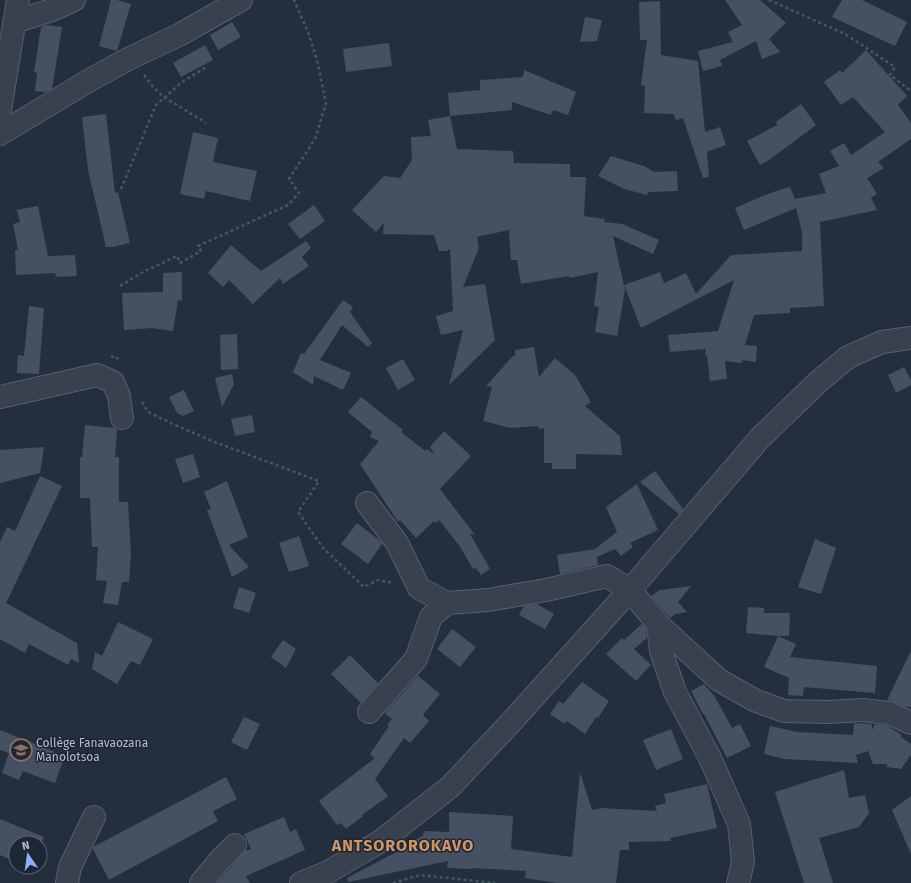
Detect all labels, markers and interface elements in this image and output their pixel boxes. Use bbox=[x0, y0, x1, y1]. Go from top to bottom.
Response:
place label: Collège Fanavaozana Manolotsoa bbox=[36, 736, 148, 764]
school or university icon: Collège Fanavaozana Manolotsoa bbox=[8, 737, 34, 763]
north arrow bbox=[8, 835, 48, 875]
district label: ANTSOROROKAVO bbox=[331, 836, 474, 855]
text: N bbox=[21, 839, 31, 853]

